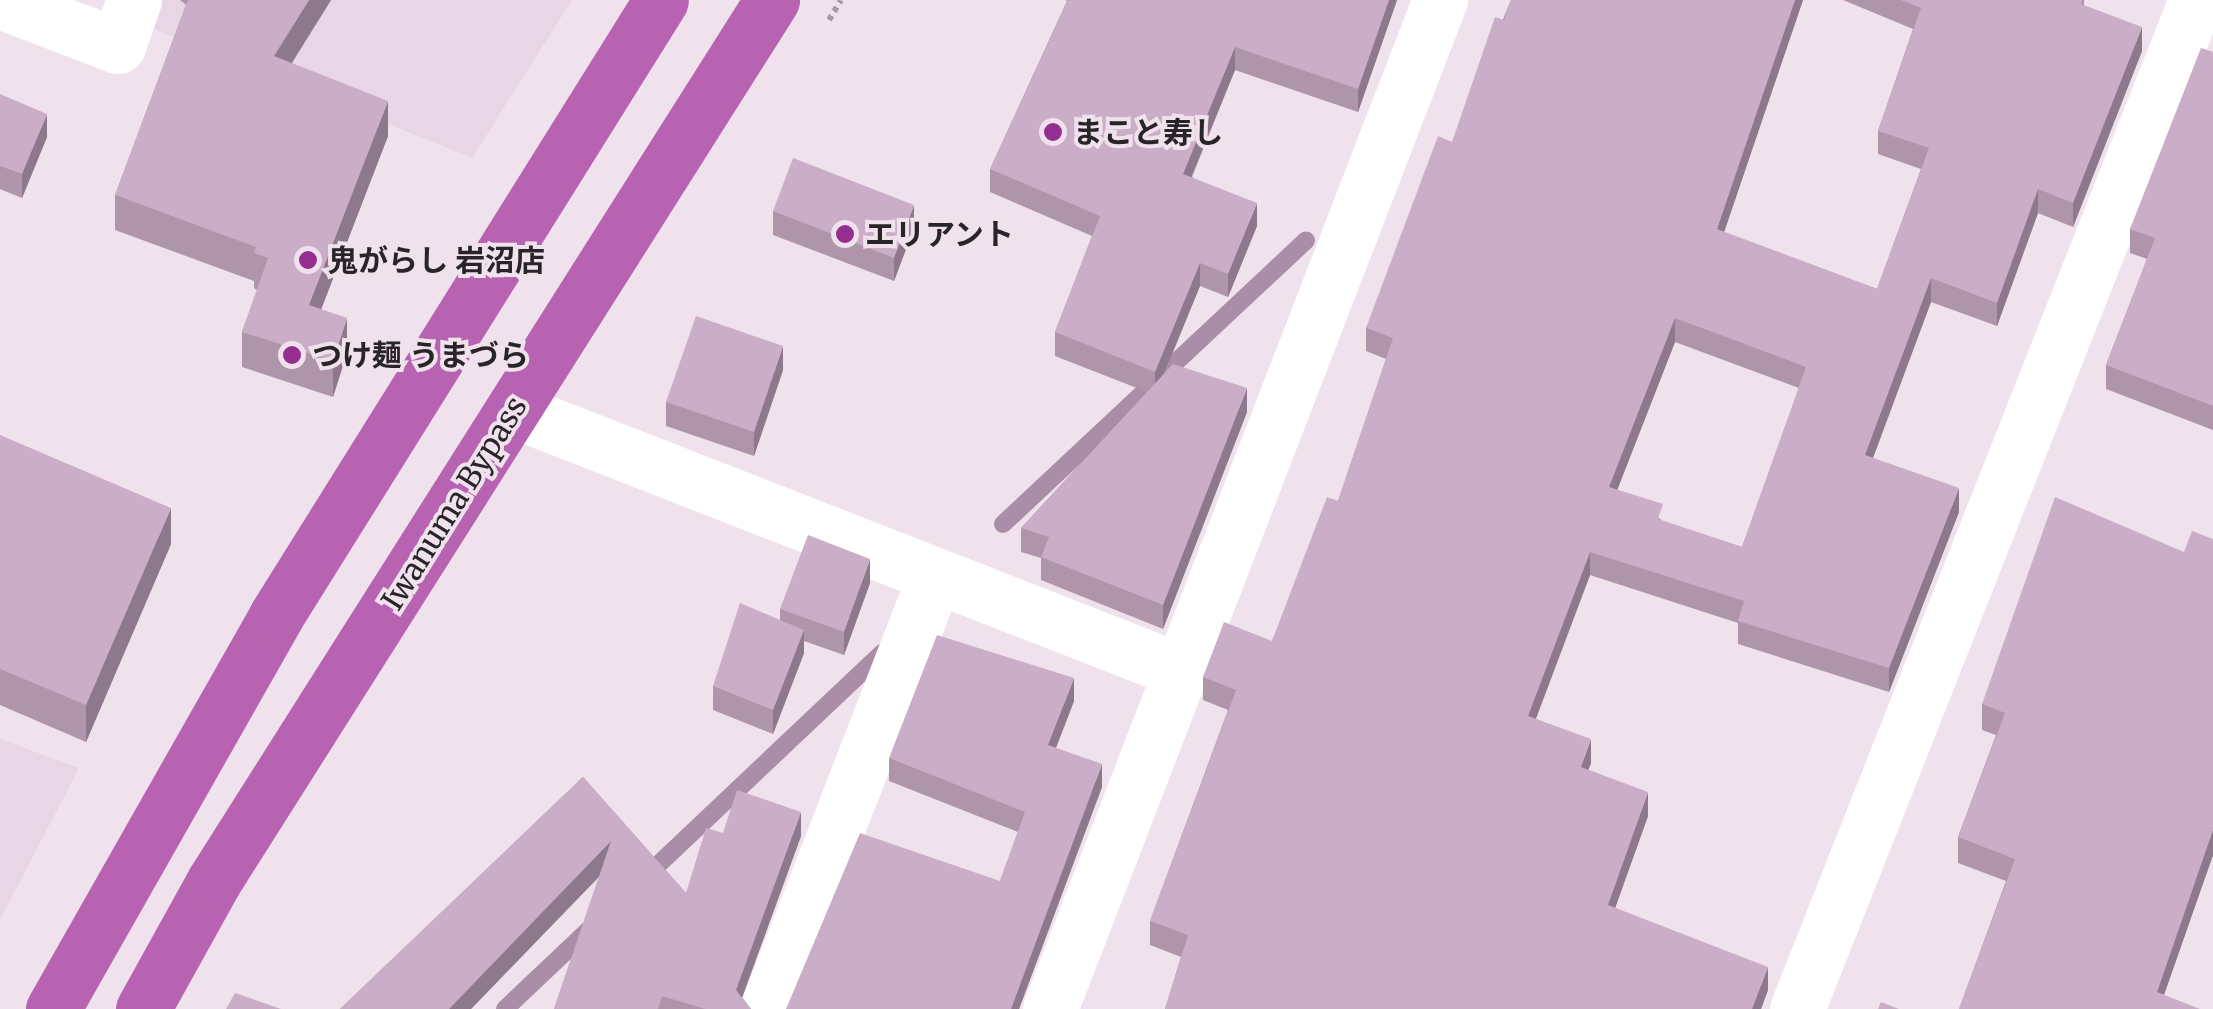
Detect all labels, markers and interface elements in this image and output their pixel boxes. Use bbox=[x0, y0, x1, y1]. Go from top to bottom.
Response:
place label: まこと寿し bbox=[1073, 114, 1223, 150]
marker: まこと寿し bbox=[1042, 121, 1064, 143]
place label: エリアント bbox=[865, 216, 1015, 252]
marker: エリアント bbox=[834, 223, 856, 245]
place label: 鬼がらし 岩沼店 bbox=[328, 242, 545, 278]
marker: 鬼がらし 岩沼店 bbox=[297, 249, 319, 271]
place label: つけ麺 うまづら bbox=[312, 337, 529, 373]
marker: つけ麺 うまづら bbox=[281, 344, 303, 366]
street label: Iwanuma Bypass bbox=[374, 390, 534, 616]

